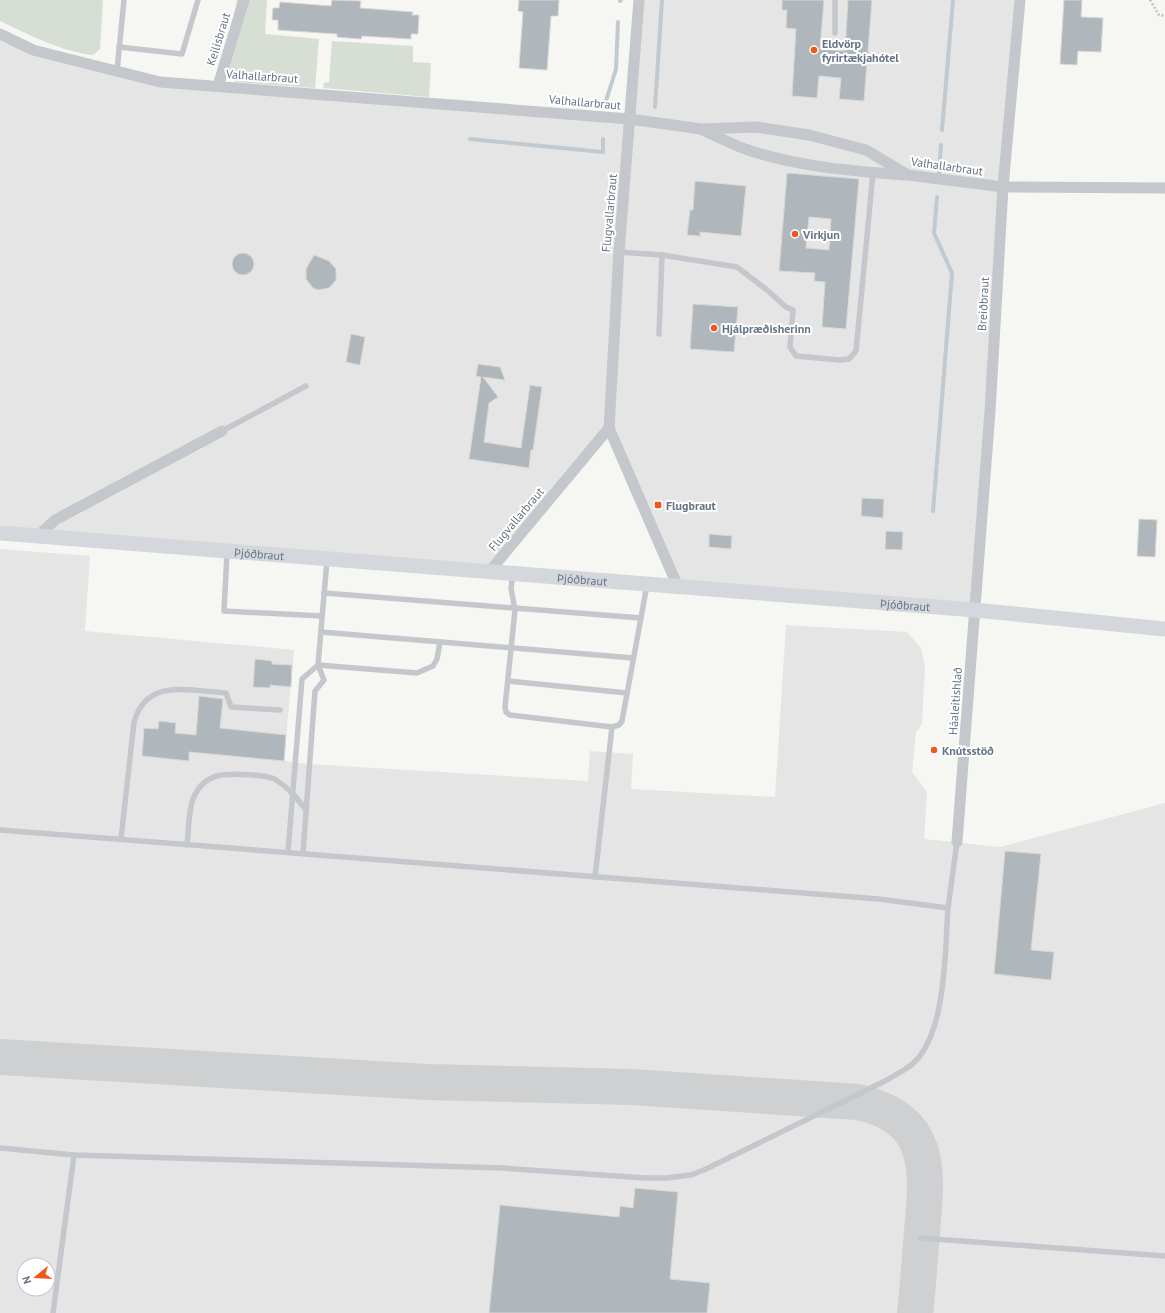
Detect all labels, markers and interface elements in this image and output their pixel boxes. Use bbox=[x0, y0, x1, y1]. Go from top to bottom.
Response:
street label: Keilisbraut bbox=[203, 11, 233, 67]
place label: Eldvörp fyrirtækjahótel bbox=[822, 36, 899, 65]
marker: Eldvörp fyrirtækjahótel bbox=[809, 45, 819, 55]
street label: Valhallarbraut bbox=[224, 66, 299, 86]
street label: Valhallarbraut bbox=[547, 91, 622, 113]
street label: Valhallarbraut bbox=[909, 153, 984, 178]
street label: Flugvallarbraut bbox=[598, 173, 620, 253]
place label: Virkjun bbox=[802, 227, 840, 242]
marker: Virkjun bbox=[790, 229, 800, 239]
street label: Breiðbraut bbox=[974, 277, 992, 331]
place label: Hjálpræðisherinn bbox=[722, 321, 811, 336]
marker: Hjálpræðisherinn bbox=[709, 323, 719, 333]
street label: Flugvallarbraut bbox=[485, 484, 547, 554]
place label: Flugbraut bbox=[666, 498, 717, 513]
marker: Flugbraut bbox=[653, 500, 663, 510]
street label: Þjóðbraut bbox=[234, 544, 285, 563]
street label: Þjóðbraut bbox=[557, 570, 608, 588]
street label: Þjóðbraut bbox=[880, 595, 931, 614]
street label: Háaleitishlað bbox=[945, 666, 965, 735]
place label: Knútsstöð bbox=[942, 743, 994, 758]
marker: Knútsstöð bbox=[929, 745, 939, 755]
north arrow bbox=[16, 1257, 56, 1297]
text: N bbox=[19, 1274, 34, 1286]

